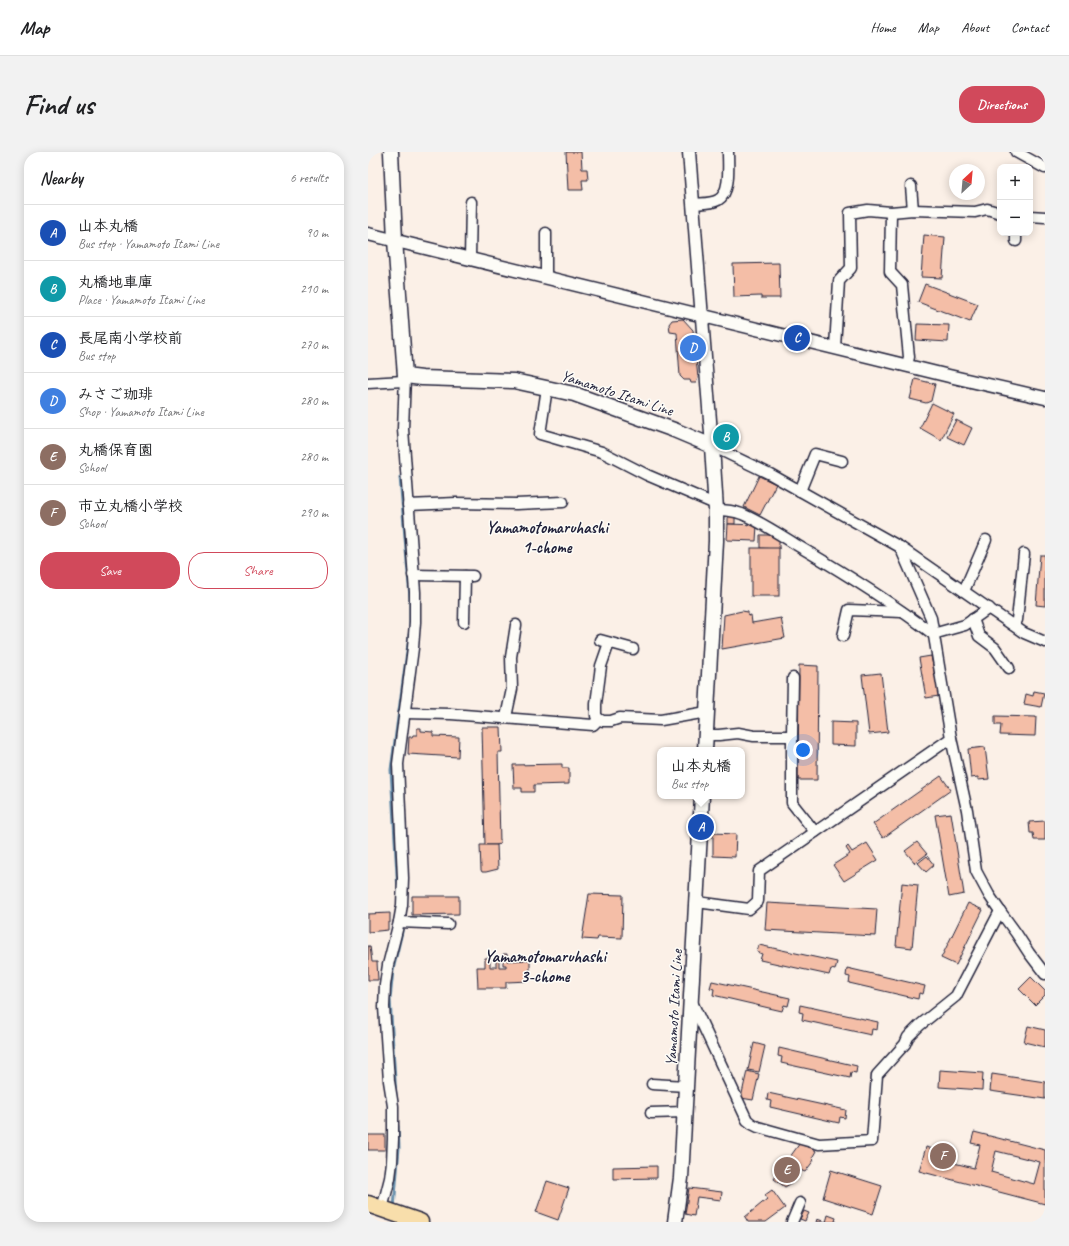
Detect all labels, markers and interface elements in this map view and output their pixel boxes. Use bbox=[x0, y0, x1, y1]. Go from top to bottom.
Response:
text: Map bbox=[20, 16, 50, 40]
text: Home bbox=[870, 19, 896, 36]
text: Map bbox=[918, 19, 939, 36]
text: About bbox=[961, 19, 989, 36]
text: Contact bbox=[1011, 19, 1049, 36]
button: Directions bbox=[959, 86, 1045, 123]
text: Find us bbox=[24, 87, 94, 122]
north arrow bbox=[949, 164, 985, 200]
map controls bbox=[997, 164, 1033, 236]
button: + bbox=[997, 164, 1033, 200]
text: Nearby bbox=[40, 168, 83, 189]
text: 6 results bbox=[290, 170, 328, 186]
button: − bbox=[997, 200, 1033, 236]
text: 山本丸橋 bbox=[78, 217, 138, 236]
text: A bbox=[50, 225, 56, 241]
text: 90 m bbox=[306, 225, 328, 241]
text: Bus stop · Yamamoto Itami Line bbox=[78, 236, 219, 252]
text: 丸橋地車庫 bbox=[78, 273, 153, 292]
text: B bbox=[50, 281, 56, 297]
text: 210 m bbox=[300, 281, 328, 297]
text: Place · Yamamoto Itami Line bbox=[78, 292, 205, 308]
pin: C bbox=[784, 323, 810, 353]
text: 長尾南小学校前 bbox=[78, 329, 183, 348]
pin: D bbox=[680, 333, 706, 363]
text: C bbox=[50, 337, 56, 353]
text: 270 m bbox=[300, 337, 328, 353]
text: Bus stop bbox=[78, 348, 115, 364]
street label: Yamamoto Itami Line bbox=[558, 365, 677, 421]
text: みさご珈琲 bbox=[78, 385, 153, 404]
text: D bbox=[49, 393, 57, 409]
text: 280 m bbox=[300, 393, 328, 409]
text: Shop · Yamamoto Itami Line bbox=[78, 404, 204, 420]
pin: B bbox=[713, 422, 739, 452]
text: 丸橋保育園 bbox=[78, 441, 153, 460]
text: E bbox=[50, 449, 56, 465]
text: 280 m bbox=[300, 449, 328, 465]
text: School bbox=[78, 460, 106, 476]
text: 市立丸橋小学校 bbox=[78, 497, 183, 516]
text: F bbox=[50, 505, 56, 521]
text: 290 m bbox=[300, 505, 328, 521]
text: School bbox=[78, 516, 106, 532]
district label: Yamamotomaruhashi 1-chome bbox=[486, 517, 610, 558]
button: Save bbox=[40, 552, 180, 589]
button: Share bbox=[188, 552, 328, 589]
your location bbox=[793, 740, 813, 760]
popup bbox=[657, 747, 745, 799]
text: 山本丸橋 bbox=[671, 757, 731, 776]
text: Bus stop bbox=[671, 776, 708, 792]
pin: A bbox=[688, 812, 714, 842]
district label: Yamamotomaruhashi 3-chome bbox=[484, 946, 608, 987]
street label: Yamamoto Itami Line bbox=[661, 947, 687, 1067]
pin: F bbox=[930, 1141, 956, 1171]
pin: E bbox=[774, 1155, 800, 1185]

